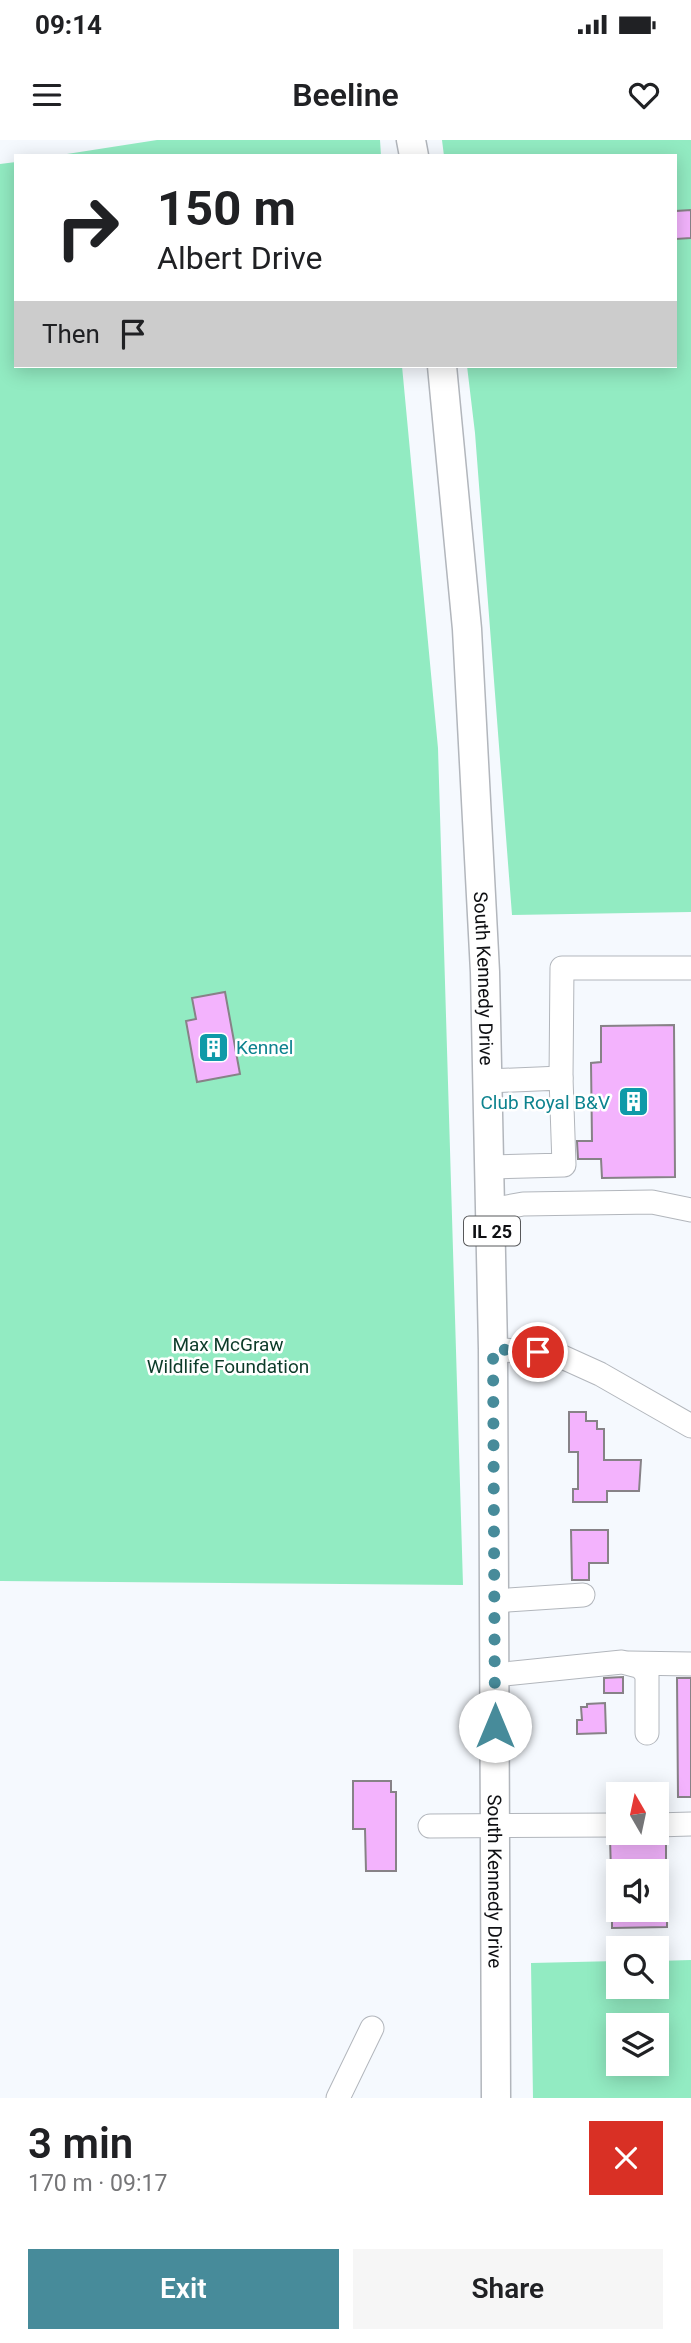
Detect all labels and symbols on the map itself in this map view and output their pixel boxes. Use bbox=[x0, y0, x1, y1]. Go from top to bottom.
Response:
street label: South Kennedy Drive bbox=[469, 891, 498, 1066]
building icon: Kennel bbox=[196, 1030, 230, 1064]
place label: Kennel bbox=[236, 1036, 293, 1059]
building icon: Club Royal B&V bbox=[616, 1085, 650, 1119]
place label: Club Royal B&V bbox=[480, 1091, 610, 1114]
road number: IL 25 bbox=[464, 1216, 520, 1246]
pin bbox=[508, 1322, 568, 1382]
park label: Max McGraw Wildlife Foundation bbox=[147, 1333, 309, 1378]
position arrow bbox=[458, 1689, 532, 1763]
north arrow bbox=[606, 1782, 668, 1844]
street label: South Kennedy Drive bbox=[483, 1794, 507, 1968]

